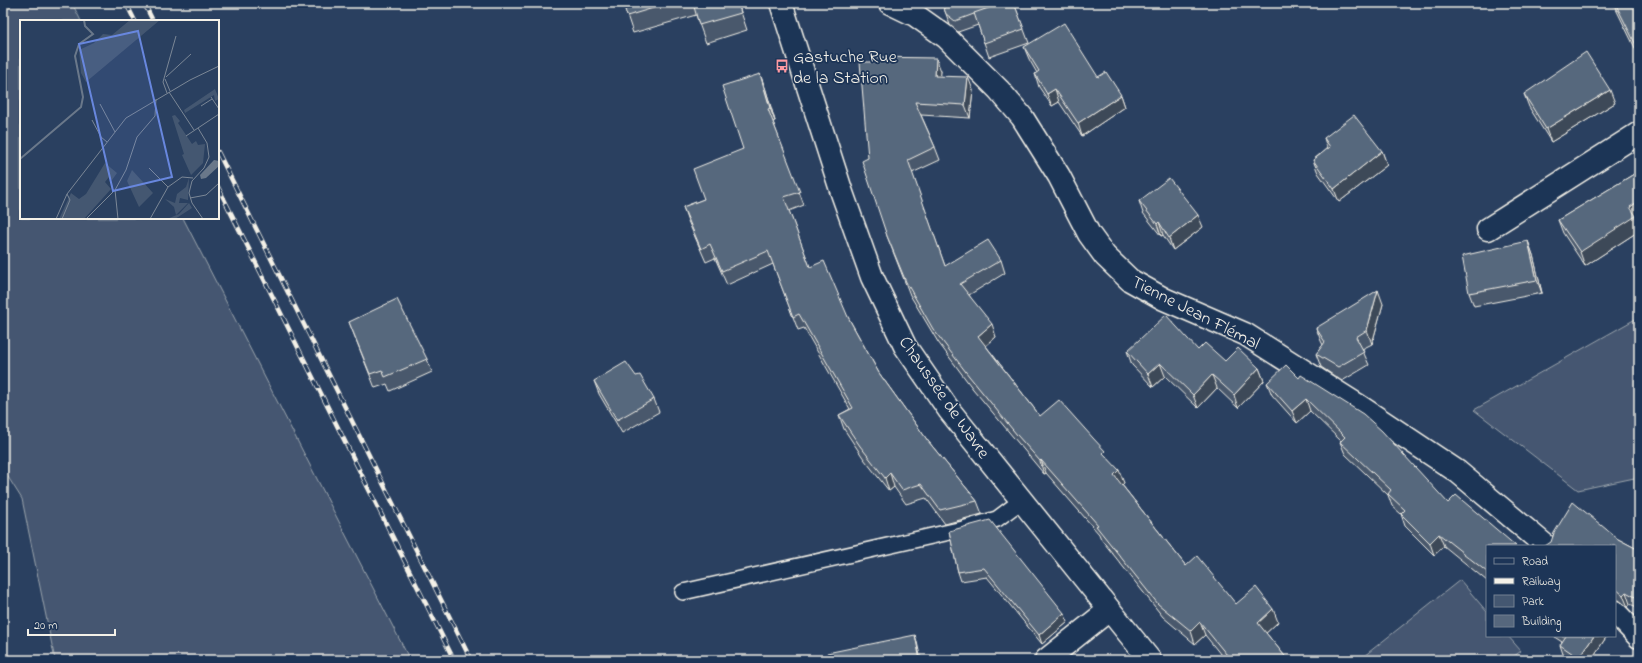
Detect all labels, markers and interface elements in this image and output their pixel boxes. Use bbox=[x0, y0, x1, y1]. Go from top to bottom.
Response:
inset map bbox=[20, 20, 219, 219]
place label: Gastuche Rue de la Station bbox=[793, 45, 898, 92]
bus stop icon: Gastuche Rue de la Station bbox=[774, 58, 790, 74]
street label: Tienne Jean Flémal bbox=[1126, 270, 1264, 357]
street label: Chaussée de Wavre bbox=[891, 332, 996, 465]
legend bbox=[1486, 545, 1616, 637]
text: Road bbox=[1522, 553, 1548, 571]
text: Railway bbox=[1522, 573, 1561, 592]
text: Park bbox=[1522, 593, 1544, 611]
scale bar bbox=[28, 611, 115, 637]
text: Building bbox=[1521, 613, 1561, 632]
text: 20 m bbox=[34, 617, 57, 635]

